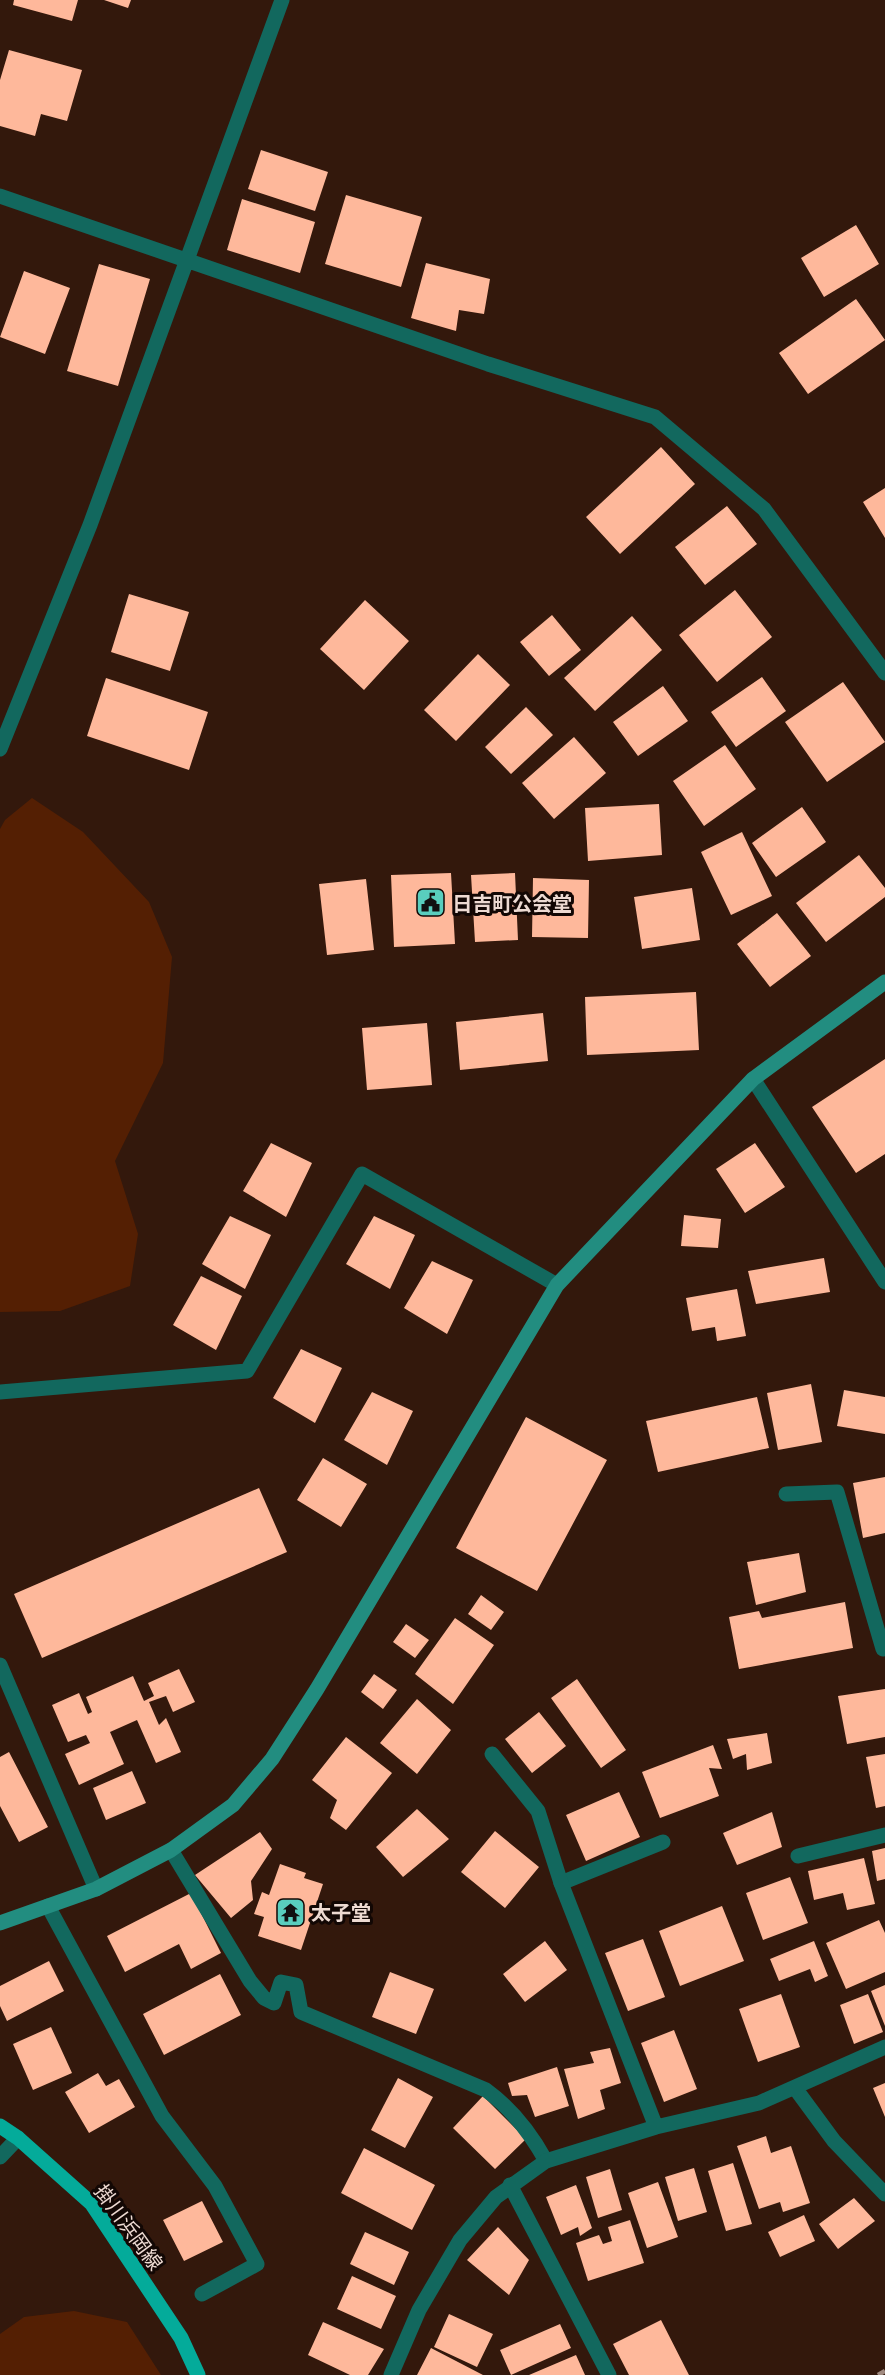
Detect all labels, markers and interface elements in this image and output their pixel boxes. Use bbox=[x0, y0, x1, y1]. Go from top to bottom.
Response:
public building icon: 日吉町公会堂 bbox=[415, 887, 447, 919]
place label: 日吉町公会堂 bbox=[452, 892, 572, 915]
temple icon: 太子堂 bbox=[274, 1896, 306, 1928]
place label: 太子堂 bbox=[311, 1901, 371, 1924]
street label: 掛川浜岡線 bbox=[90, 2180, 168, 2274]

